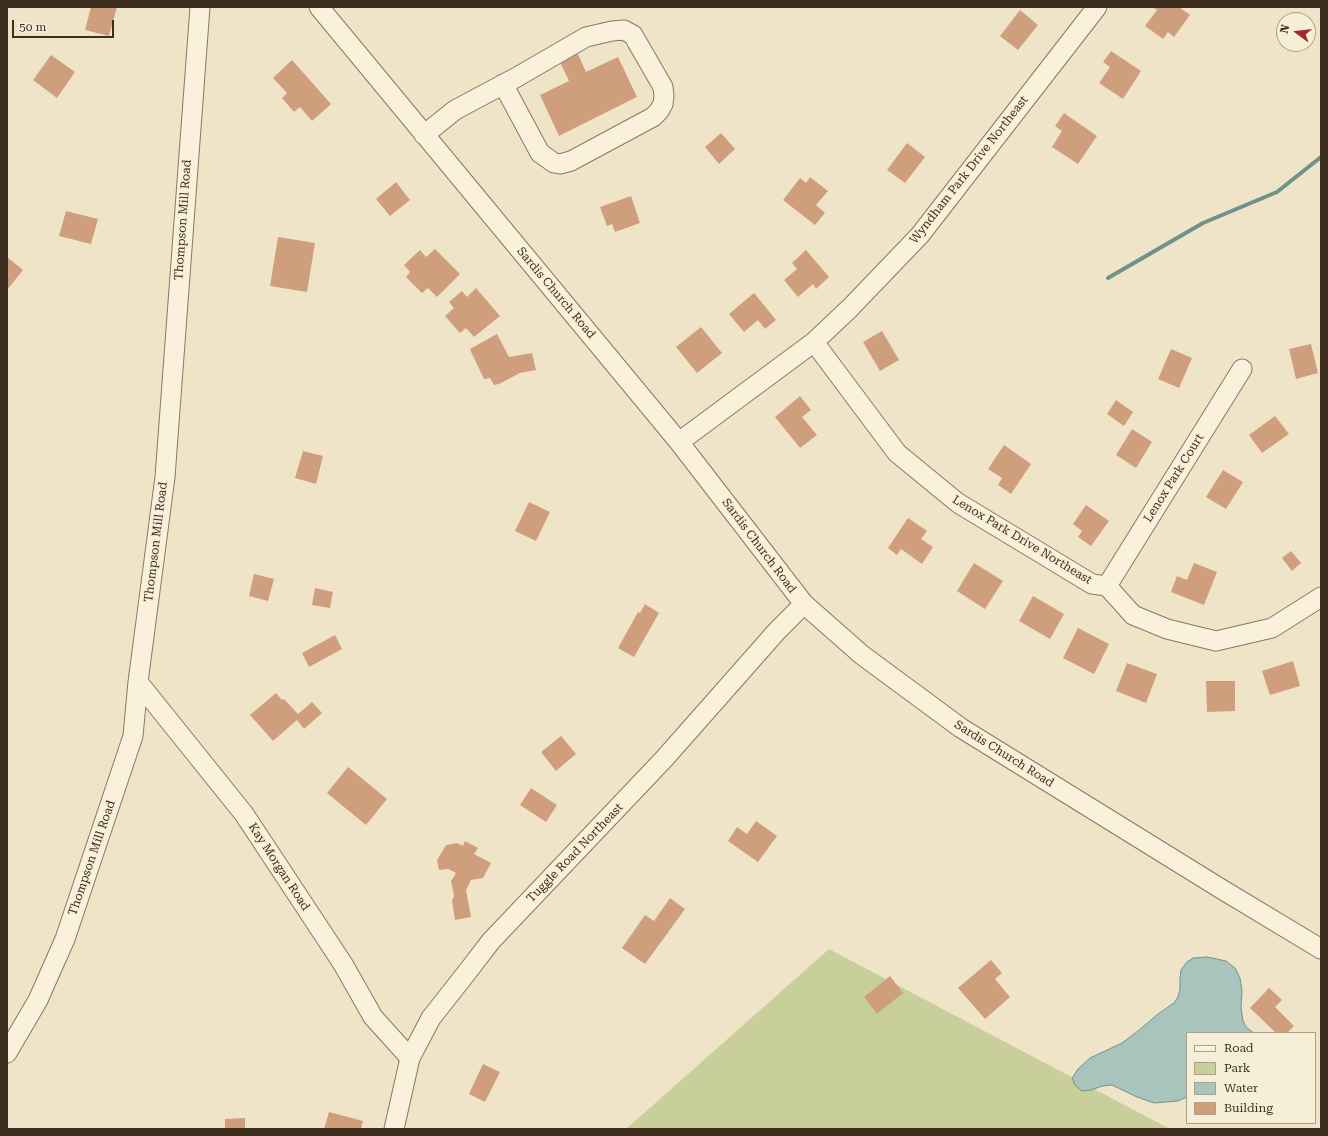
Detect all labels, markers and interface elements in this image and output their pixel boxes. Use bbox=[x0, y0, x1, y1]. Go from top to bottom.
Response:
scale bar bbox=[14, 12, 116, 38]
north arrow bbox=[1276, 12, 1316, 52]
text: 50 m bbox=[19, 20, 46, 34]
text: N bbox=[1278, 23, 1292, 35]
street label: Wyndham Park Drive Northeast bbox=[907, 93, 1031, 247]
street label: Thompson Mill Road bbox=[172, 159, 194, 281]
street label: Sardis Church Road bbox=[514, 244, 598, 342]
street label: Lenox Park Court bbox=[1141, 431, 1207, 525]
street label: Thompson Mill Road bbox=[141, 481, 171, 603]
street label: Lenox Park Drive Northeast bbox=[950, 493, 1094, 587]
street label: Sardis Church Road bbox=[719, 496, 799, 596]
street label: Sardis Church Road bbox=[952, 718, 1056, 790]
street label: Thompson Mill Road bbox=[66, 798, 118, 918]
street label: Tuggle Road Northeast bbox=[524, 800, 626, 906]
street label: Kay Morgan Road bbox=[245, 820, 313, 914]
legend bbox=[1186, 1032, 1316, 1124]
text: Road bbox=[1224, 1041, 1253, 1055]
text: Park bbox=[1224, 1061, 1250, 1075]
text: Water bbox=[1224, 1081, 1258, 1095]
text: Building bbox=[1224, 1101, 1273, 1115]

